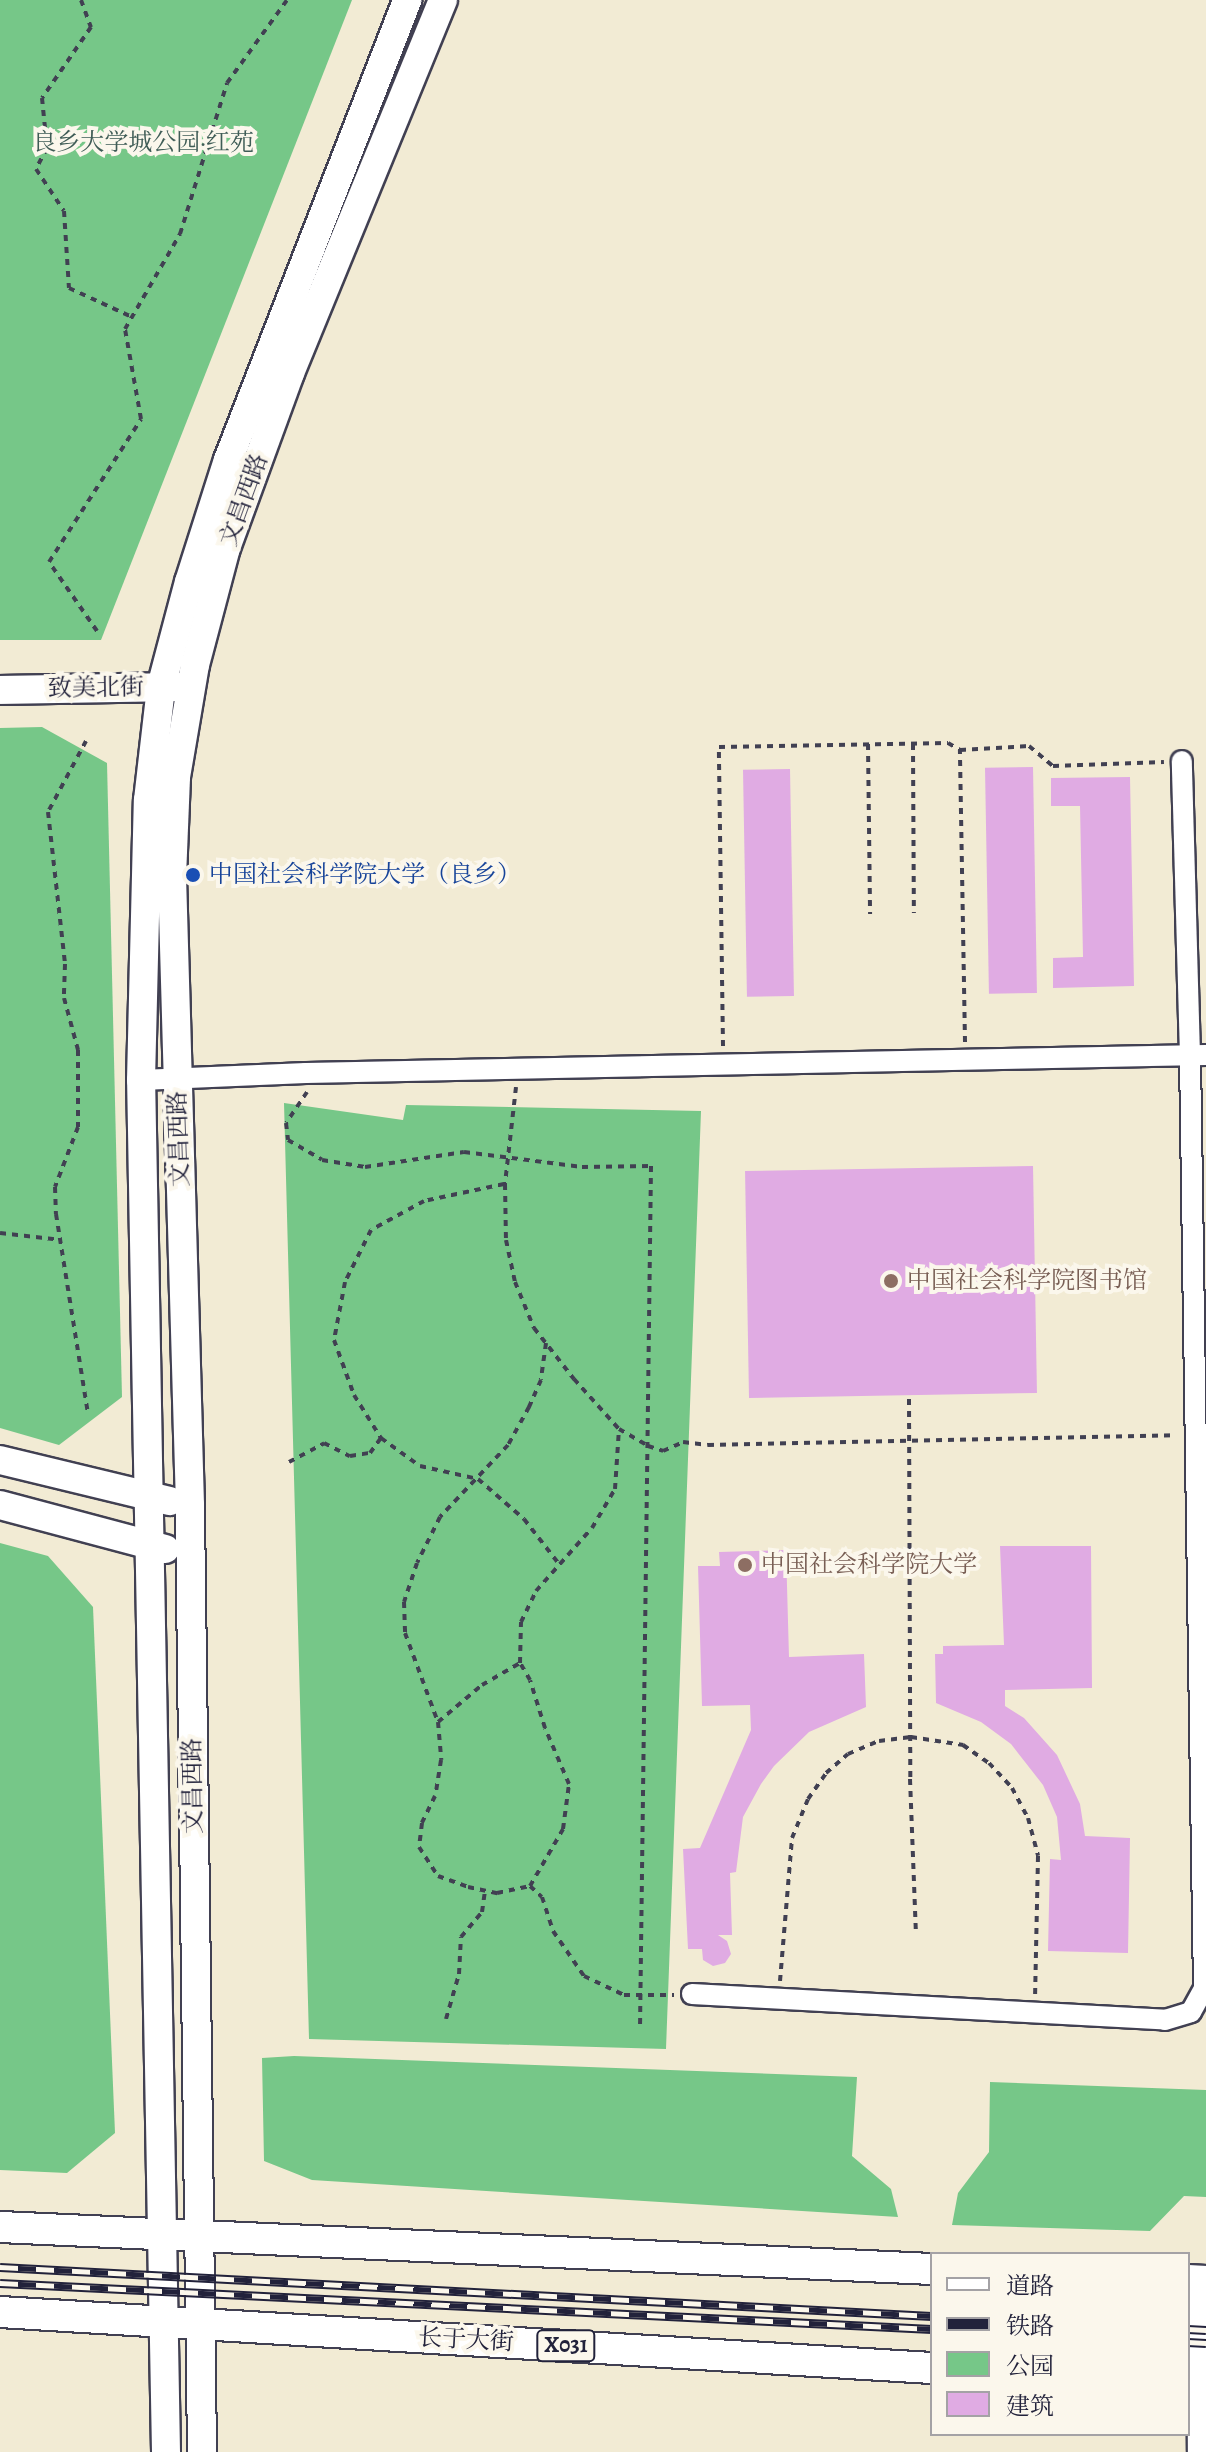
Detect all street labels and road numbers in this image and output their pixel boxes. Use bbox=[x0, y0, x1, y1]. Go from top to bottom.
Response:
street label: 文昌西路 bbox=[214, 450, 274, 550]
street label: 致美北街 bbox=[48, 673, 144, 703]
street label: 文昌西路 bbox=[163, 1091, 195, 1187]
street label: 文昌西路 bbox=[178, 1738, 208, 1834]
street label: 长于大街 bbox=[417, 2323, 515, 2357]
road number: X031 bbox=[536, 2328, 596, 2364]

